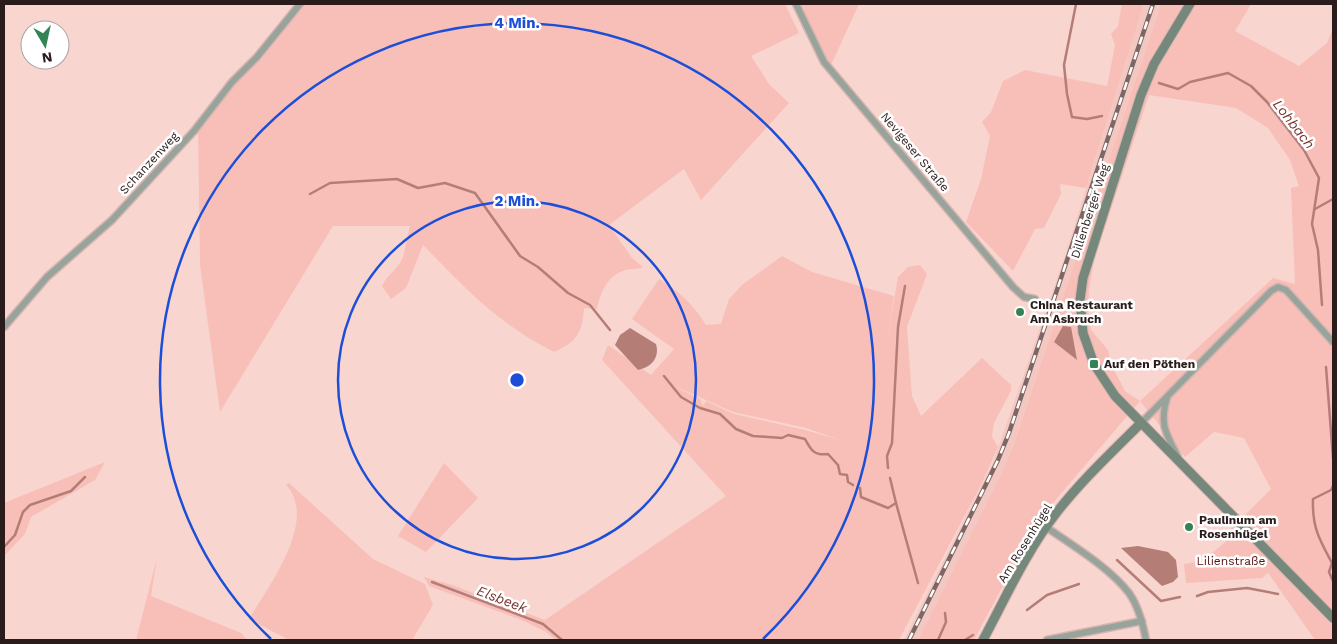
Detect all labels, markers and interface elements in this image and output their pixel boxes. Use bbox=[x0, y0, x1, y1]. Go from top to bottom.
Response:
text: 4 Min. bbox=[494, 14, 540, 32]
north arrow bbox=[20, 20, 70, 70]
text: N bbox=[41, 49, 53, 67]
water label: Lohbach bbox=[1270, 96, 1318, 152]
street label: Nevigeser Straße bbox=[878, 110, 952, 194]
street label: Schanzenweg bbox=[117, 129, 182, 197]
street label: Dillenberger Weg bbox=[1068, 161, 1112, 260]
text: 2 Min. bbox=[495, 192, 539, 210]
place label: China Restaurant Am Asbruch bbox=[1030, 298, 1134, 326]
marker: China Restaurant Am Asbruch bbox=[1014, 306, 1026, 318]
place label: Auf den Pöthen bbox=[1104, 357, 1195, 371]
marker: Auf den Pöthen bbox=[1088, 358, 1100, 370]
centre of rings bbox=[508, 371, 526, 389]
street label: Am Rosenhügel bbox=[995, 500, 1055, 585]
place label: Paulinum am Rosenhügel bbox=[1199, 513, 1277, 541]
marker: Paulinum am Rosenhügel bbox=[1183, 521, 1195, 533]
park label: Lilienstraße bbox=[1197, 554, 1265, 568]
water label: Elsbeek bbox=[475, 582, 530, 616]

